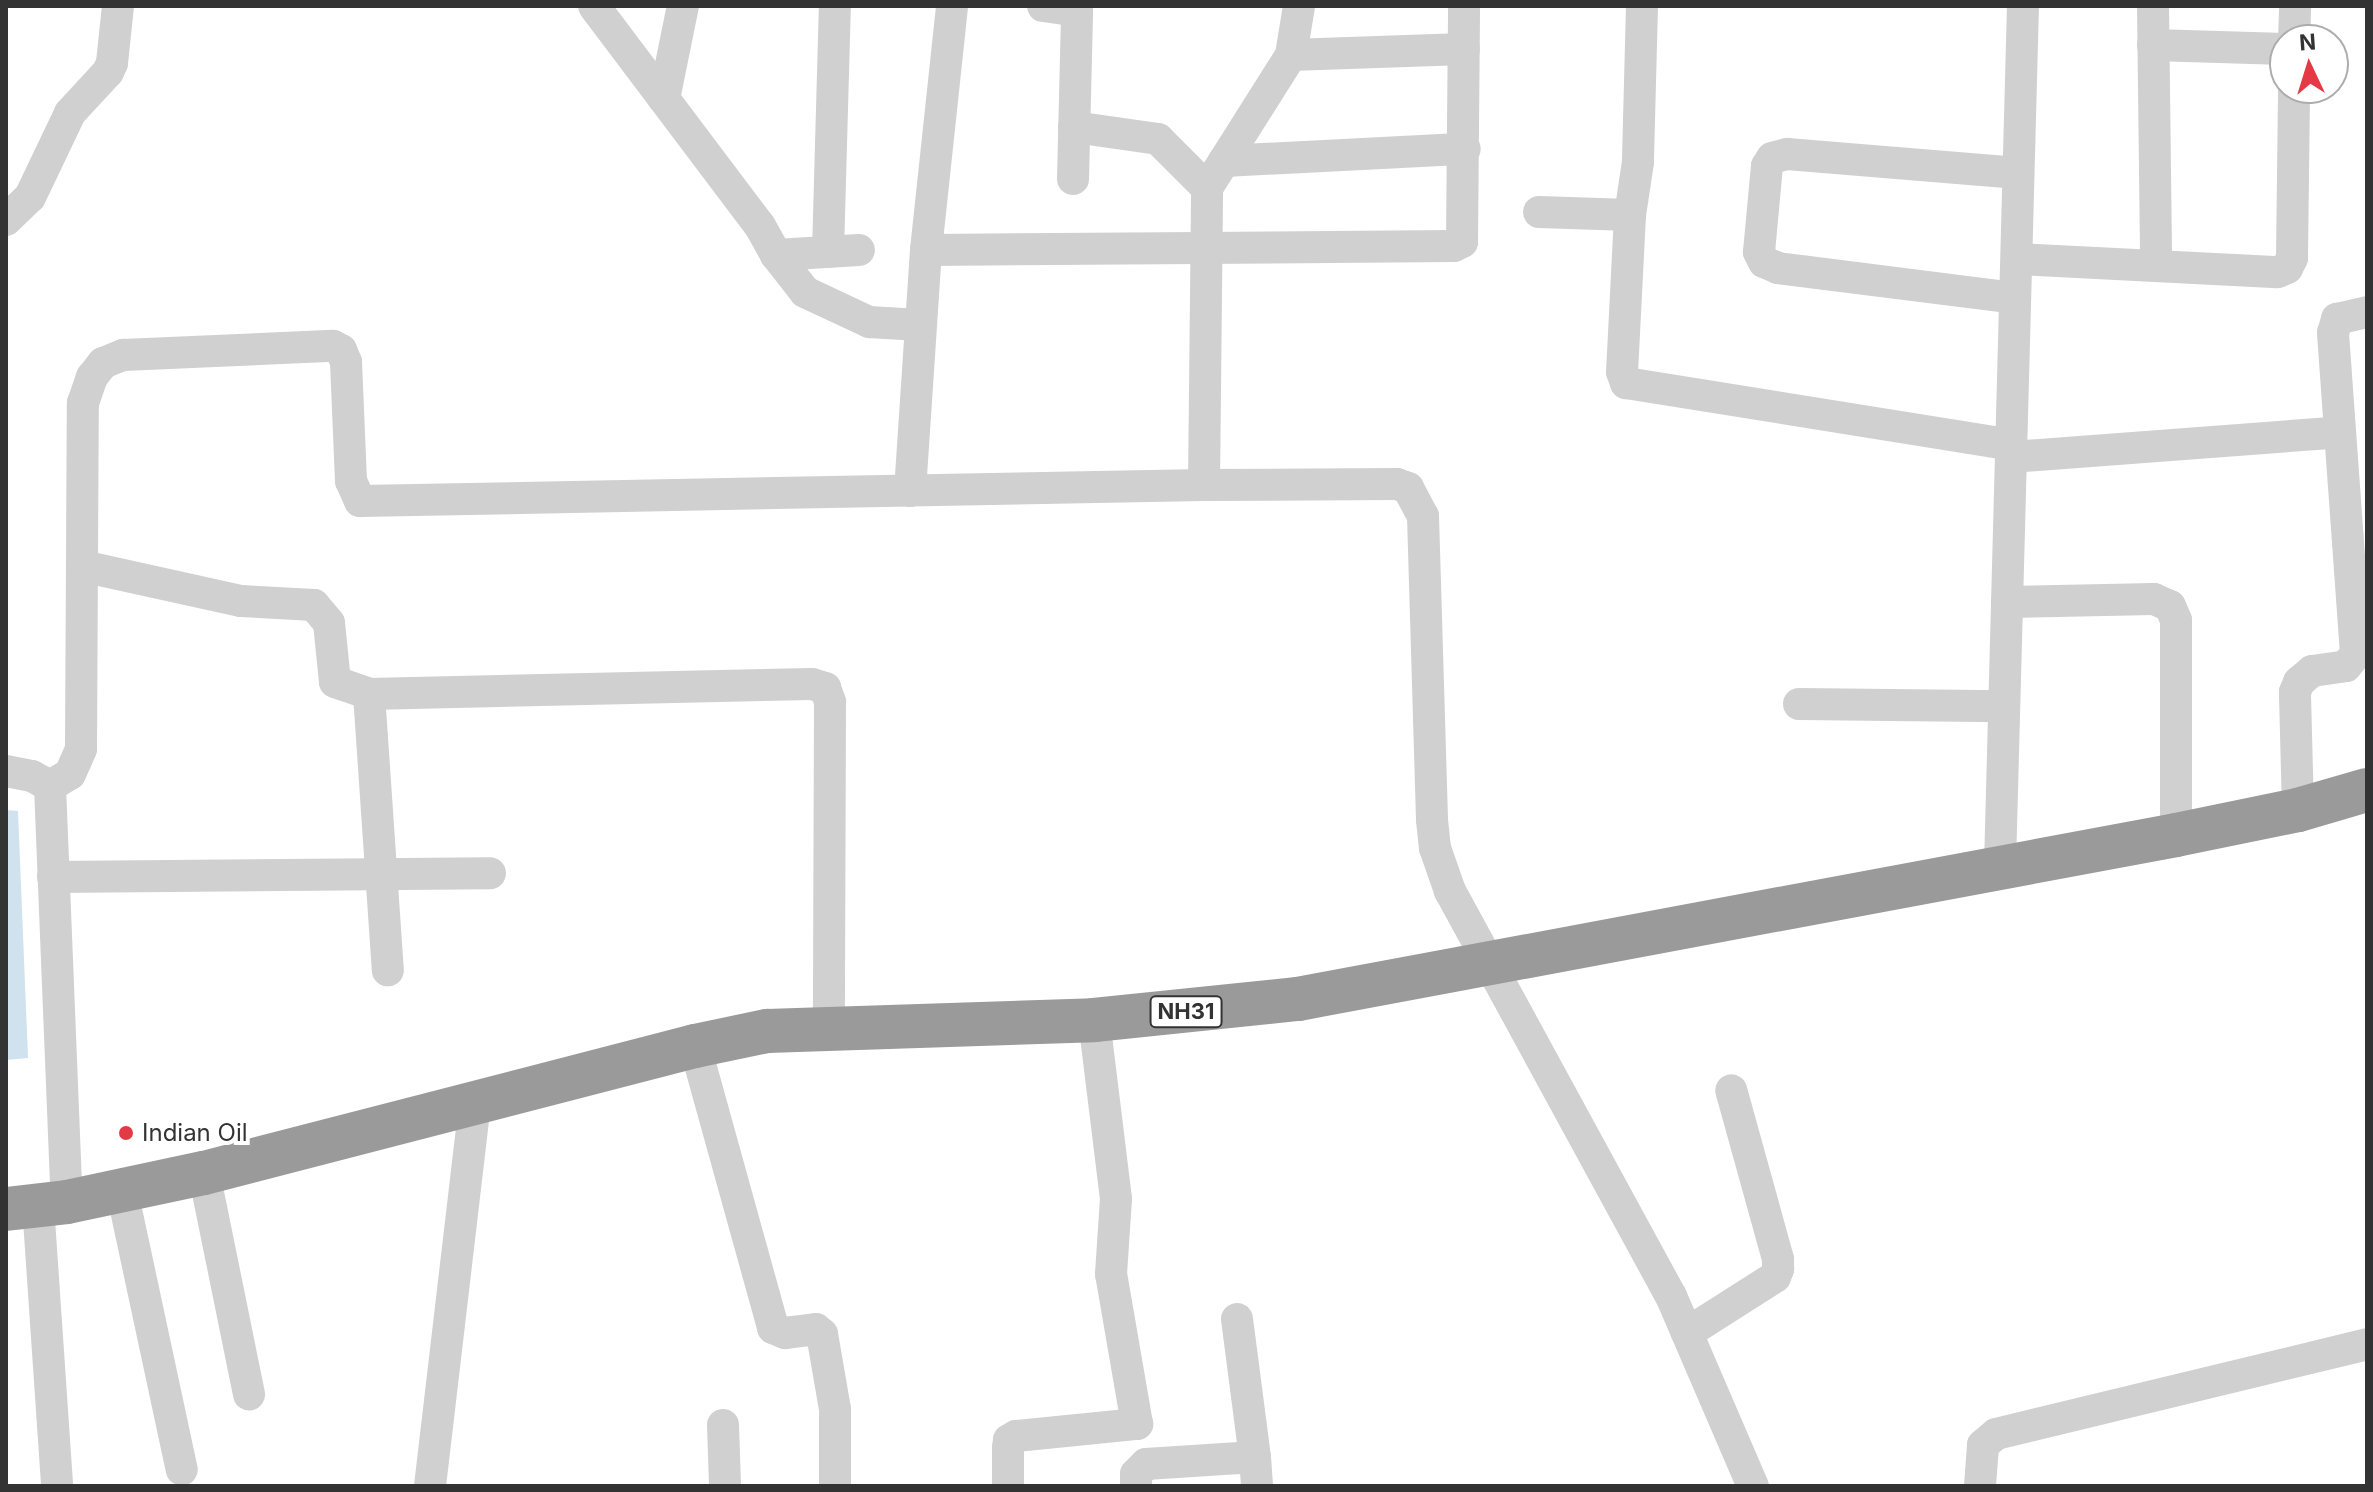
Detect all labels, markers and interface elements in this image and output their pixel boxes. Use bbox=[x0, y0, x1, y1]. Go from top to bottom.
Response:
north arrow bbox=[2269, 24, 2349, 104]
text: N bbox=[2298, 28, 2317, 56]
road number: NH31 bbox=[1148, 994, 1224, 1030]
place label: Indian Oil bbox=[142, 1119, 248, 1147]
marker: Indian Oil bbox=[117, 1124, 135, 1142]

